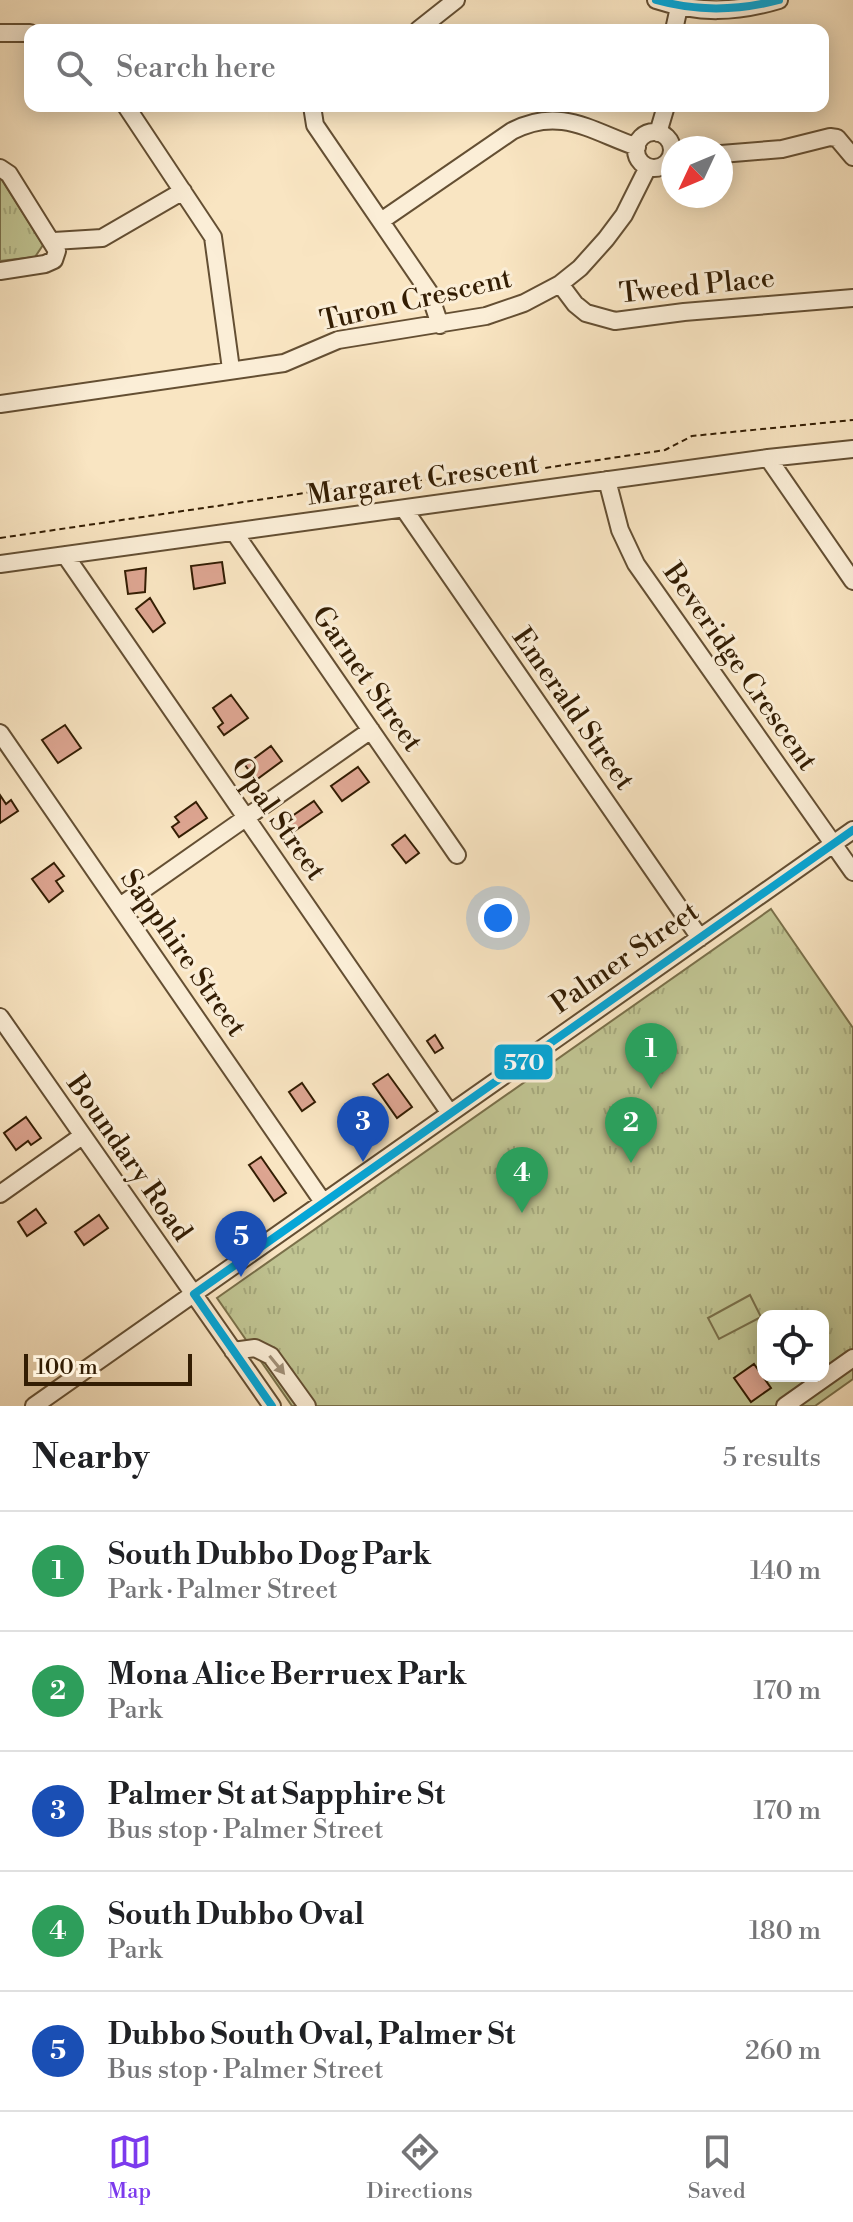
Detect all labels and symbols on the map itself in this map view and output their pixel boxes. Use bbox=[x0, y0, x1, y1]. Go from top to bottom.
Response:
north arrow bbox=[661, 136, 733, 208]
street label: Tweed Place bbox=[617, 260, 777, 312]
street label: Turon Crescent bbox=[317, 261, 515, 339]
street label: Margaret Crescent bbox=[305, 446, 541, 514]
street label: Beveridge Crescent bbox=[655, 556, 825, 778]
street label: Garnet Street bbox=[304, 599, 430, 759]
street label: Emerald Street bbox=[504, 621, 642, 797]
street label: Opal Street bbox=[223, 751, 333, 887]
street label: Sapphire Street bbox=[112, 863, 254, 1044]
street label: Palmer Street bbox=[544, 894, 706, 1022]
your location bbox=[478, 898, 518, 938]
pin: 1 bbox=[625, 1023, 677, 1089]
line badge: 570 bbox=[493, 1043, 554, 1081]
text: 570 bbox=[503, 1050, 545, 1077]
street label: Boundary Road bbox=[58, 1067, 199, 1248]
pin: 3 bbox=[337, 1096, 389, 1162]
pin: 2 bbox=[605, 1097, 657, 1163]
pin: 4 bbox=[496, 1147, 548, 1213]
pin: 5 bbox=[215, 1211, 267, 1277]
scale bar bbox=[24, 1350, 192, 1386]
one-way arrow bbox=[268, 1355, 285, 1375]

